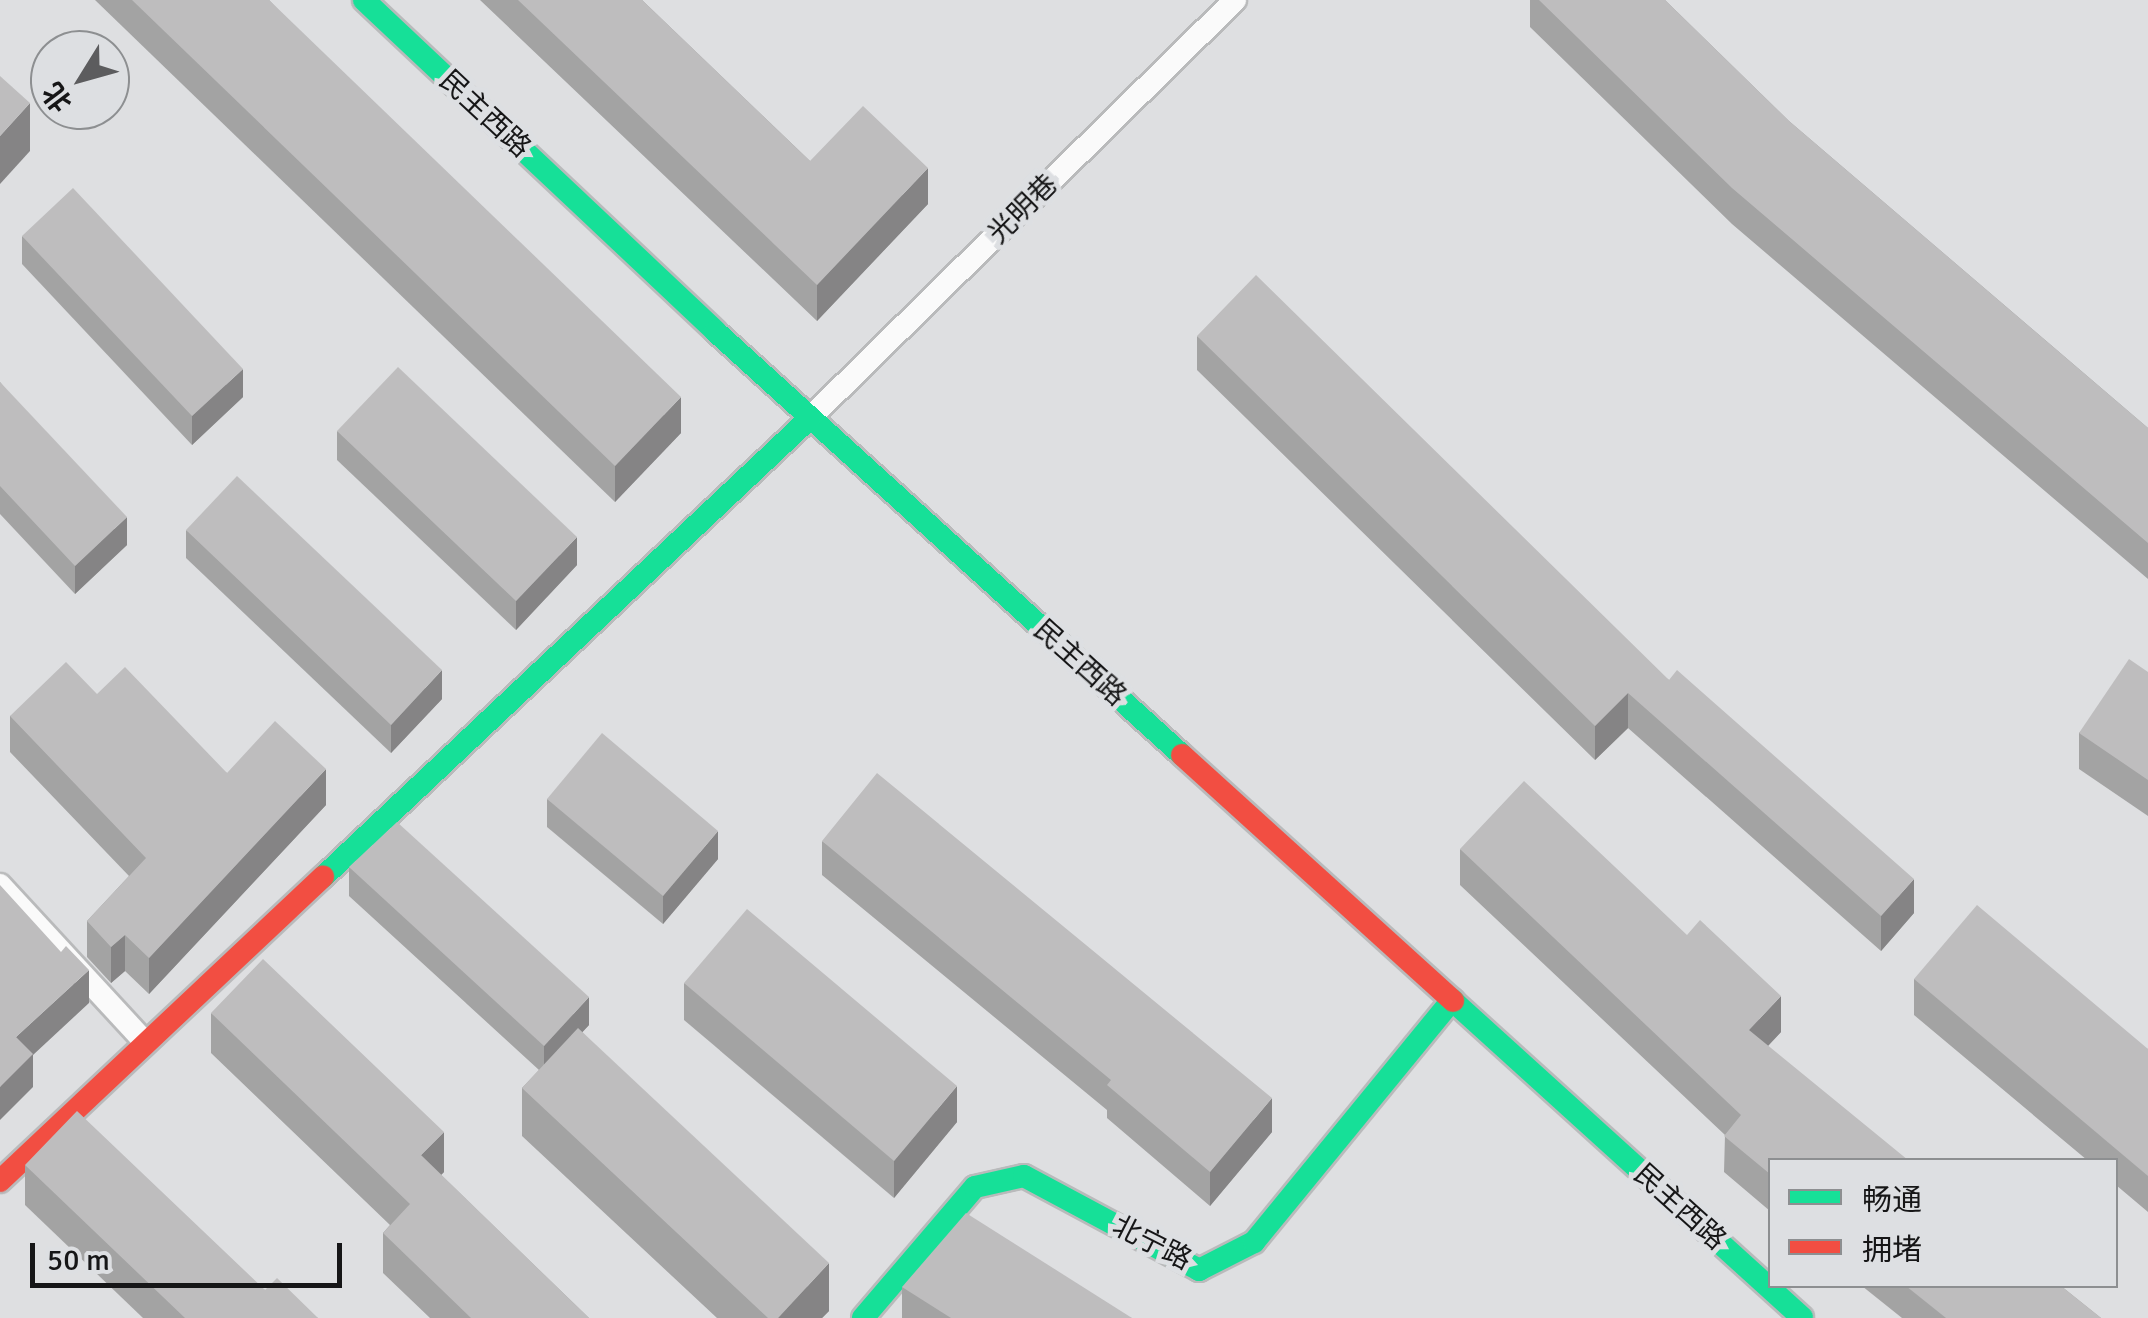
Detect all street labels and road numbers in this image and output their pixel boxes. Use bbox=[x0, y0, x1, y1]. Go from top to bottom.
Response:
street label: 民主西路 bbox=[433, 64, 537, 164]
street label: 光明巷 bbox=[981, 167, 1065, 251]
street label: 民主西路 bbox=[1027, 613, 1133, 713]
street label: 民主西路 bbox=[1627, 1157, 1733, 1257]
street label: 北宁路 bbox=[1107, 1209, 1197, 1277]

